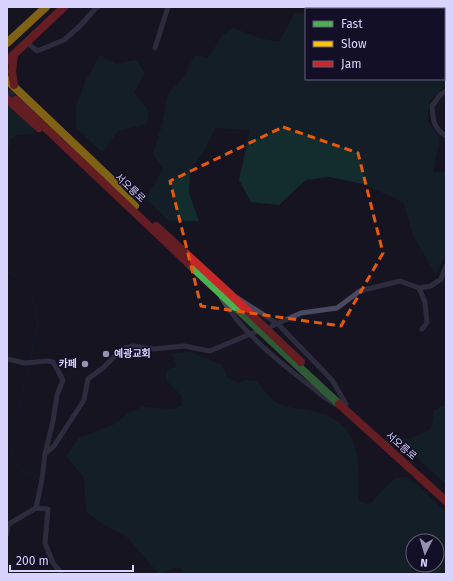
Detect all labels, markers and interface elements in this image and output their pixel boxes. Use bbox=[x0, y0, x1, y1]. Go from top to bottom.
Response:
legend bbox=[305, 8, 445, 80]
text: Fast bbox=[341, 17, 363, 31]
text: Slow bbox=[341, 37, 367, 51]
text: Jam bbox=[341, 57, 361, 71]
street label: 서오릉로 bbox=[112, 171, 148, 205]
place label: 예광교회 bbox=[114, 348, 151, 360]
marker: 예광교회 bbox=[101, 349, 111, 359]
place label: 카페 bbox=[59, 358, 77, 370]
marker: 카페 bbox=[80, 359, 90, 369]
street label: 서오릉로 bbox=[383, 429, 419, 463]
north arrow bbox=[405, 533, 445, 573]
scale bar bbox=[10, 547, 133, 573]
text: 200 m bbox=[16, 554, 49, 568]
text: N bbox=[420, 556, 428, 569]

